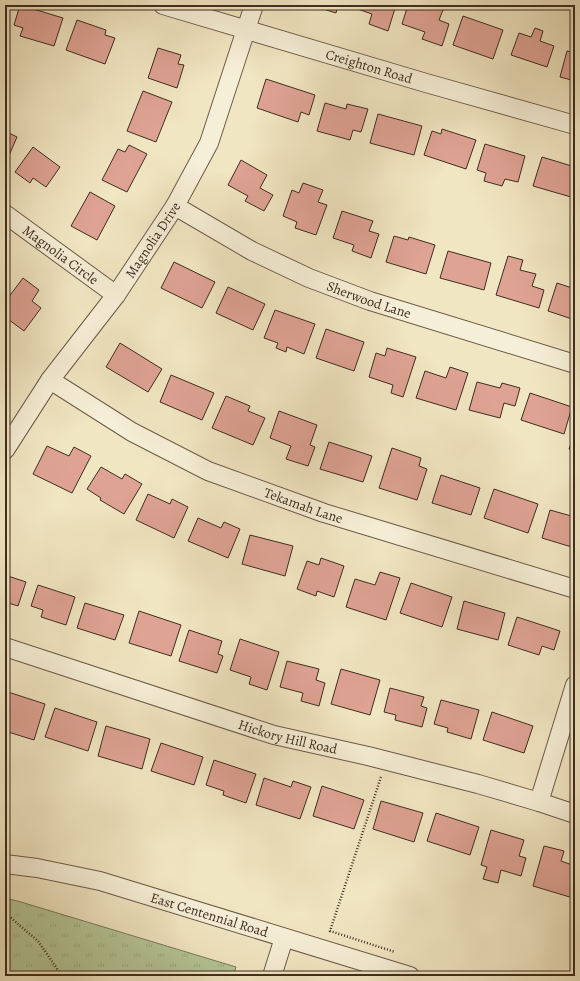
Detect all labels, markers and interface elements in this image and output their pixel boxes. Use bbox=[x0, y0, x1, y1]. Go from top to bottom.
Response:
street label: Creighton Road bbox=[323, 45, 415, 89]
street label: Magnolia Drive bbox=[121, 199, 185, 282]
street label: Magnolia Circle bbox=[19, 221, 102, 289]
street label: Sherwood Lane bbox=[324, 277, 413, 323]
street label: Tekamah Lane bbox=[261, 483, 345, 528]
street label: Hickory Hill Road bbox=[236, 715, 340, 759]
street label: East Centennial Road bbox=[148, 888, 271, 942]

